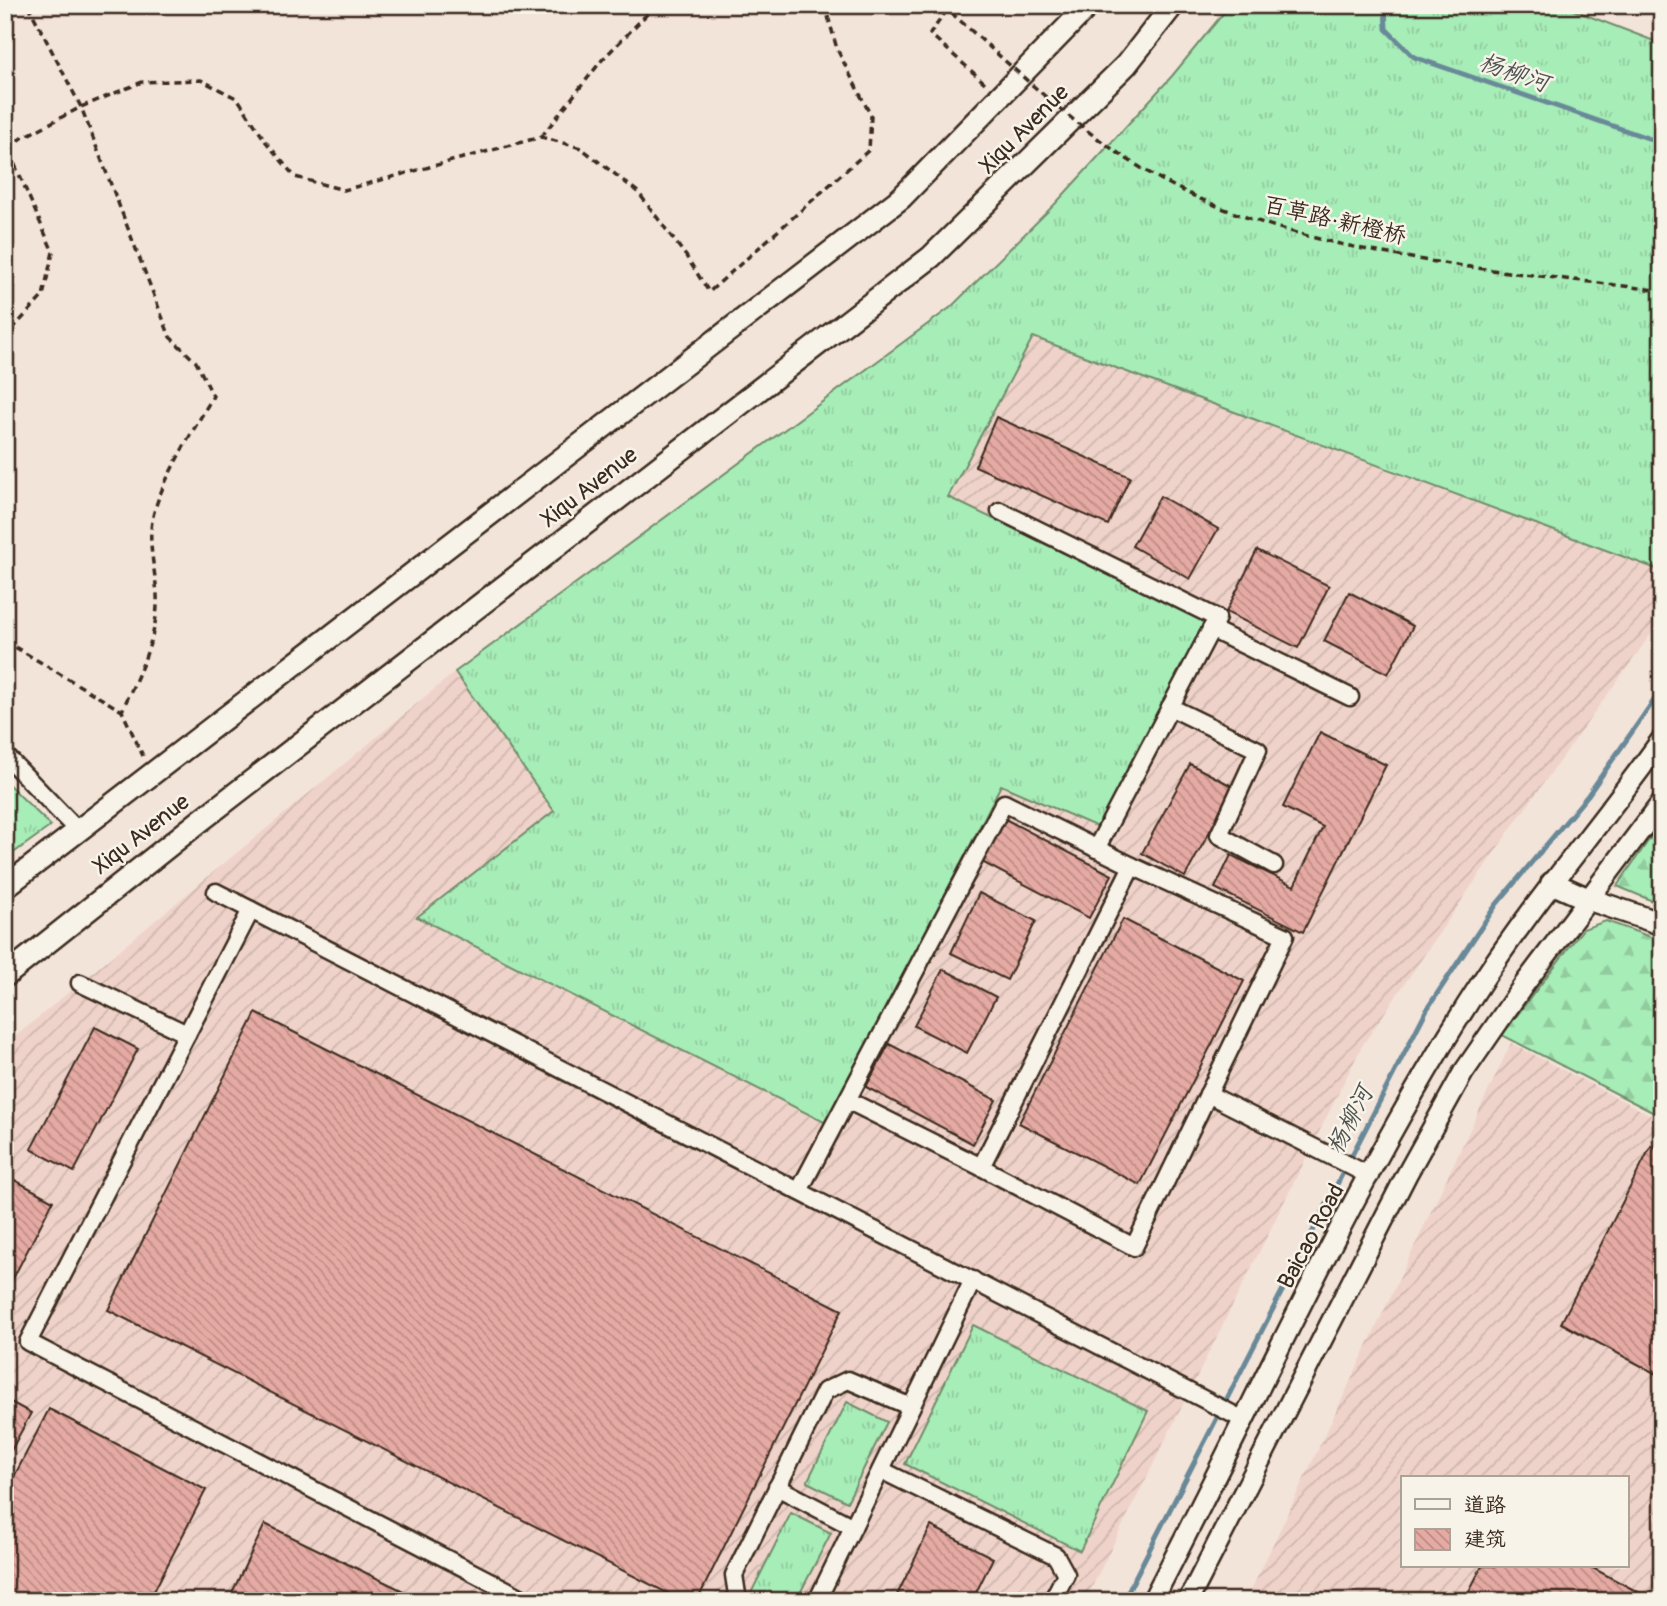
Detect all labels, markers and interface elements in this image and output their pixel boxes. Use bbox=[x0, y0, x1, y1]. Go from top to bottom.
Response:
water label: 杨柳河 bbox=[1475, 48, 1557, 100]
street label: Xiqu Avenue bbox=[973, 78, 1075, 180]
street label: 百草路·新橙桥 bbox=[1261, 190, 1409, 250]
street label: Xiqu Avenue bbox=[535, 440, 644, 534]
street label: Xiqu Avenue bbox=[87, 787, 196, 881]
water label: 杨柳河 bbox=[1321, 1078, 1381, 1159]
street label: Baicao Road bbox=[1271, 1178, 1351, 1294]
legend bbox=[1401, 1476, 1628, 1568]
text: 道路 bbox=[1464, 1492, 1506, 1519]
text: 建筑 bbox=[1464, 1526, 1506, 1553]

